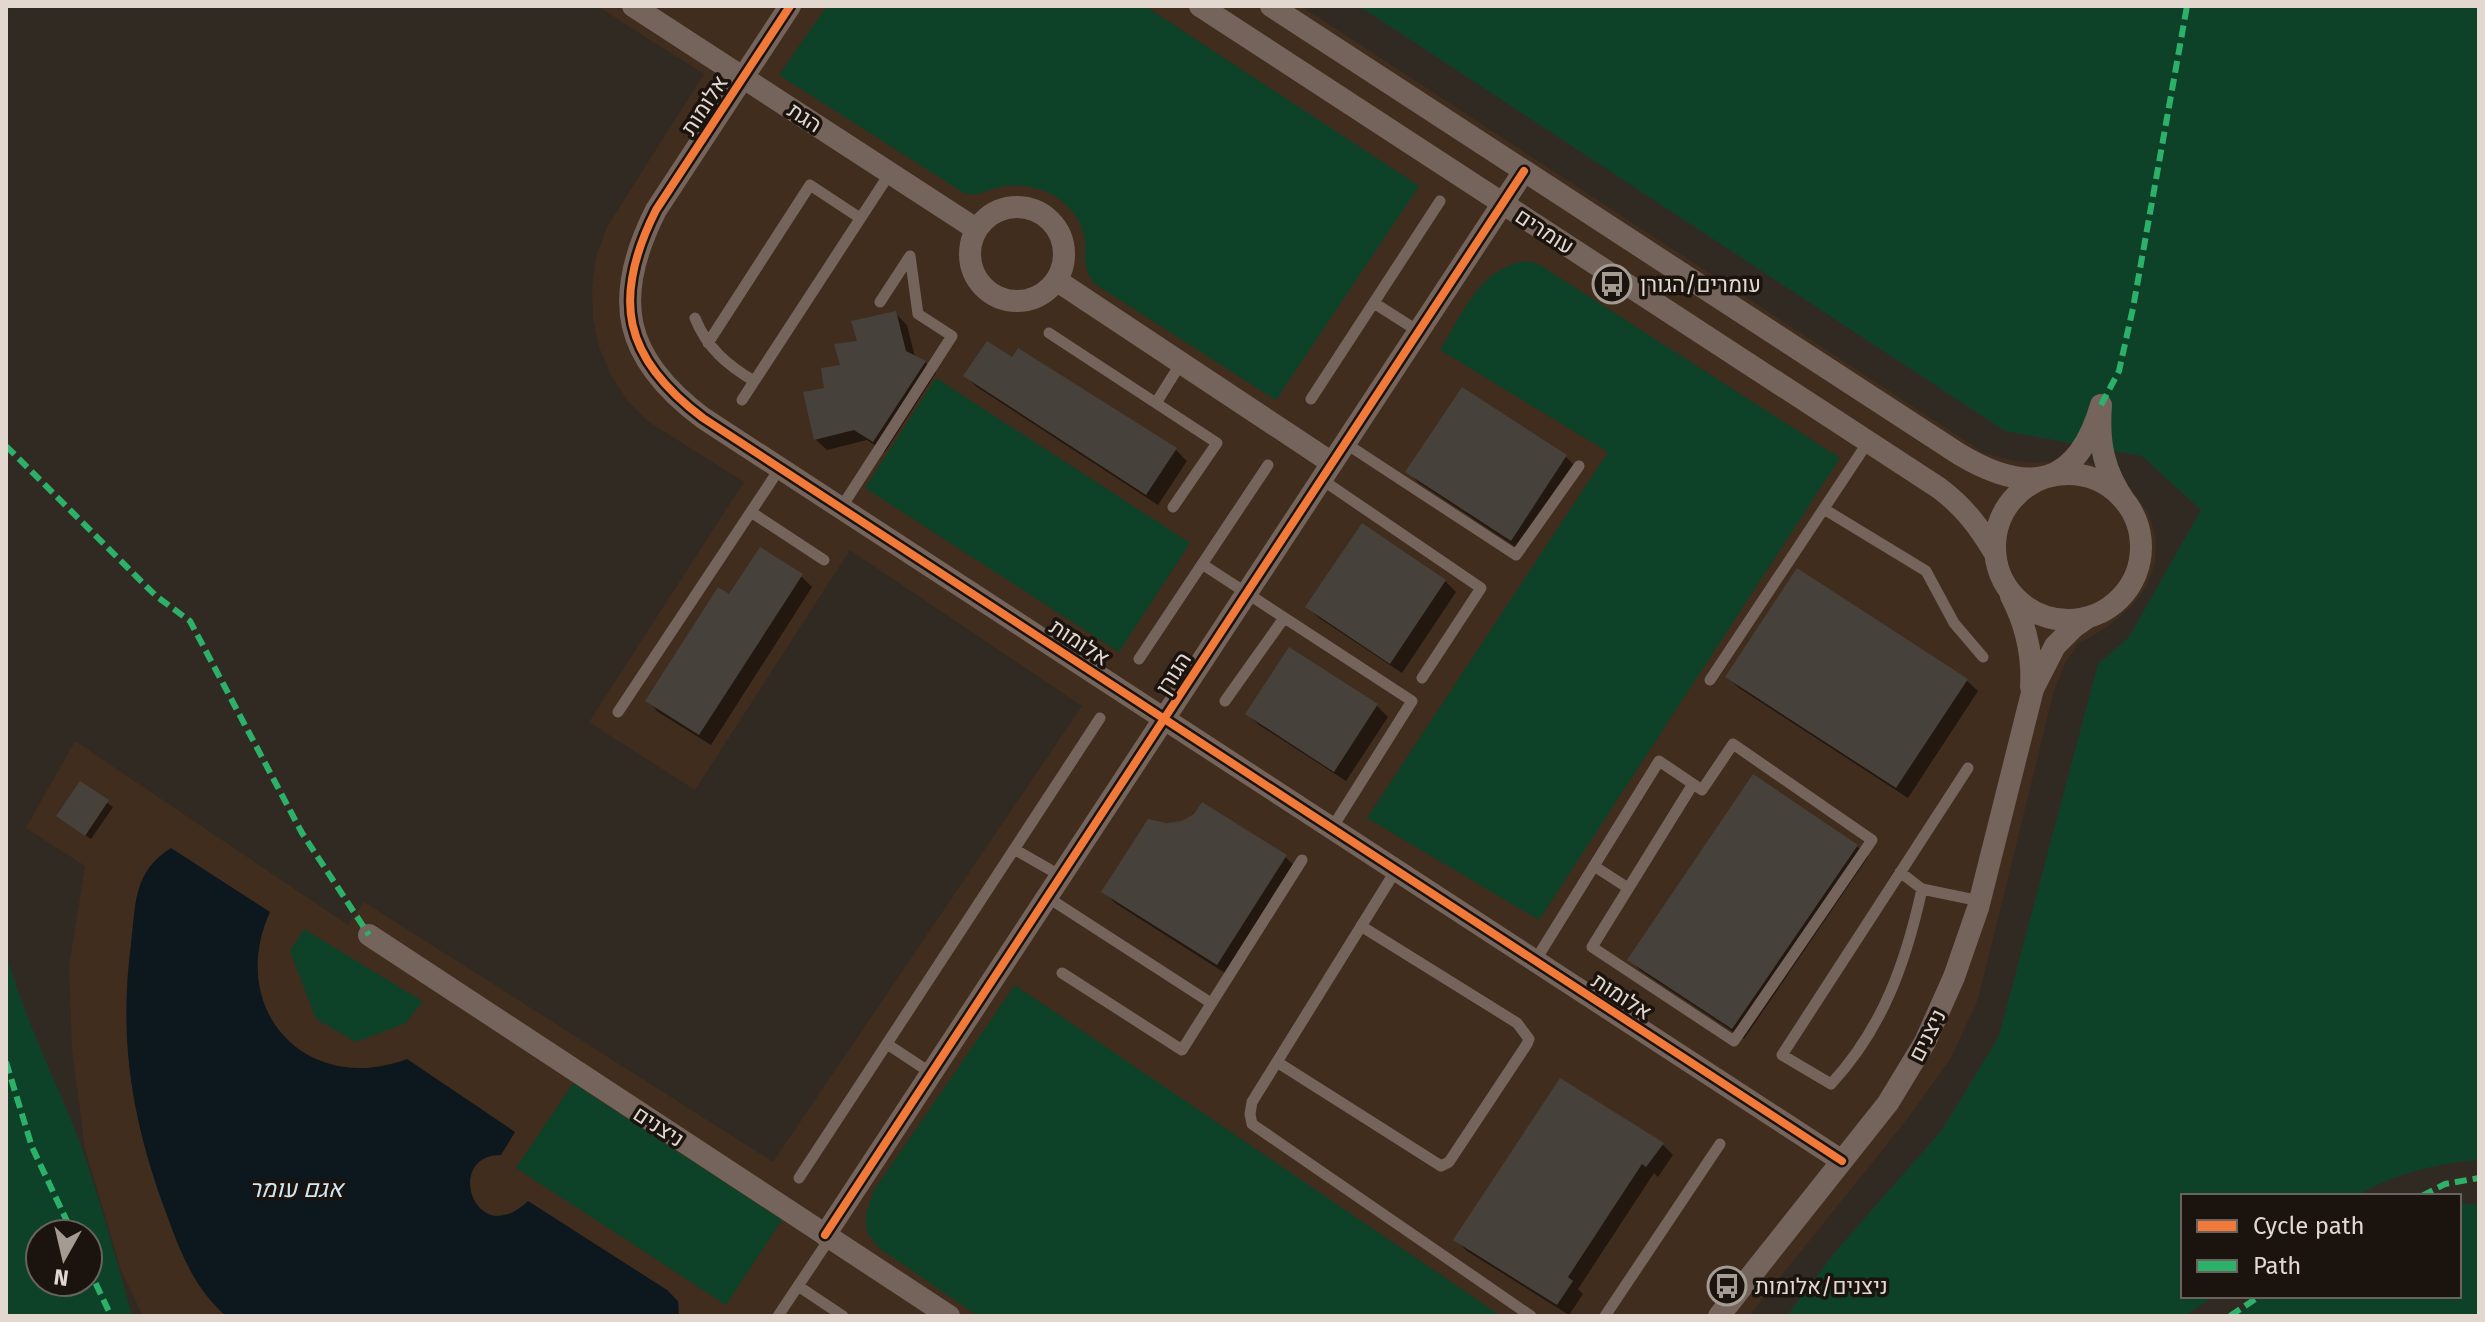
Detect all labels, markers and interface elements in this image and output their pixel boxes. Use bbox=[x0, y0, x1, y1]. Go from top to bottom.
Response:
street label: אלומות bbox=[675, 70, 734, 140]
street label: הגת bbox=[783, 97, 827, 138]
street label: עומרים bbox=[1510, 203, 1579, 260]
bus stop icon: עומרים/הגורן bbox=[1591, 263, 1633, 305]
place label: עומרים/הגורן bbox=[1640, 271, 1761, 298]
street label: אלומות bbox=[1045, 613, 1115, 672]
street label: הגורן bbox=[1150, 647, 1197, 700]
street label: אלומות bbox=[1587, 967, 1657, 1026]
street label: ניצנים bbox=[1903, 1004, 1952, 1066]
street label: ניצנים bbox=[628, 1100, 689, 1153]
water label: אגם עומר bbox=[249, 1175, 346, 1203]
legend bbox=[2181, 1194, 2461, 1298]
text: Cycle path bbox=[2253, 1212, 2365, 1240]
north arrow bbox=[24, 1218, 104, 1298]
text: Path bbox=[2253, 1252, 2301, 1280]
text: N bbox=[52, 1263, 70, 1292]
bus stop icon: ניצנים/אלומות bbox=[1706, 1265, 1748, 1307]
place label: ניצנים/אלומות bbox=[1755, 1273, 1888, 1300]

